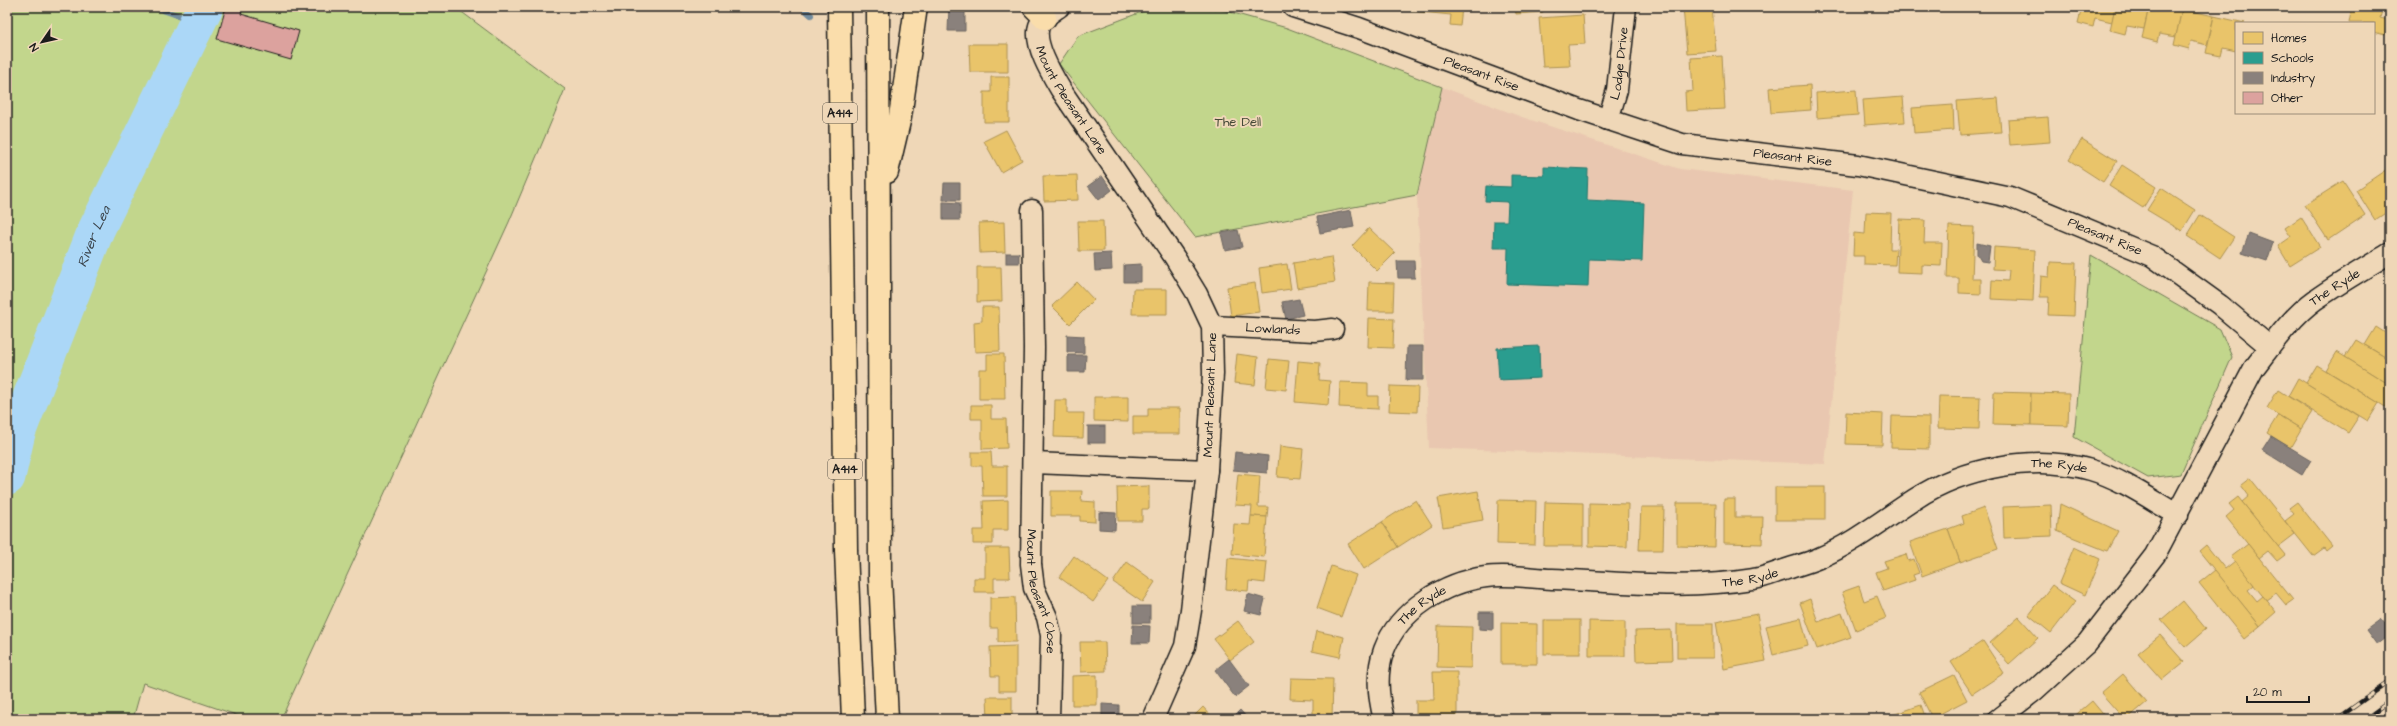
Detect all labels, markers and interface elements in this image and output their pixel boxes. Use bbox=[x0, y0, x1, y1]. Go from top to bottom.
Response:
north arrow bbox=[22, 22, 62, 62]
legend bbox=[2235, 22, 2375, 114]
street label: Lodge Drive bbox=[1606, 26, 1633, 102]
text: Homes bbox=[2271, 30, 2307, 47]
text: N bbox=[26, 40, 42, 54]
street label: Mount Pleasant Lane bbox=[1031, 43, 1111, 158]
text: Schools bbox=[2271, 50, 2314, 67]
street label: Pleasant Rise bbox=[1441, 51, 1522, 96]
text: Industry bbox=[2271, 70, 2316, 88]
text: Other bbox=[2271, 90, 2303, 107]
road number: A414 bbox=[823, 103, 857, 123]
park label: The Dell bbox=[1215, 113, 1261, 131]
street label: Pleasant Rise bbox=[1752, 144, 1833, 171]
water label: River Lea bbox=[72, 202, 117, 270]
street label: Pleasant Rise bbox=[2065, 213, 2145, 260]
street label: The Ryde bbox=[2306, 264, 2363, 310]
street label: Lowlands bbox=[1245, 319, 1301, 339]
street label: Mount Pleasant Lane bbox=[1199, 332, 1221, 458]
street label: The Ryde bbox=[2031, 454, 2089, 478]
road number: A414 bbox=[828, 459, 862, 479]
street label: Mount Pleasant Close bbox=[1022, 529, 1060, 654]
street label: The Ryde bbox=[1721, 564, 1781, 592]
street label: The Ryde bbox=[1393, 581, 1449, 629]
scale bar bbox=[2247, 678, 2309, 704]
text: 20 m bbox=[2253, 684, 2282, 701]

